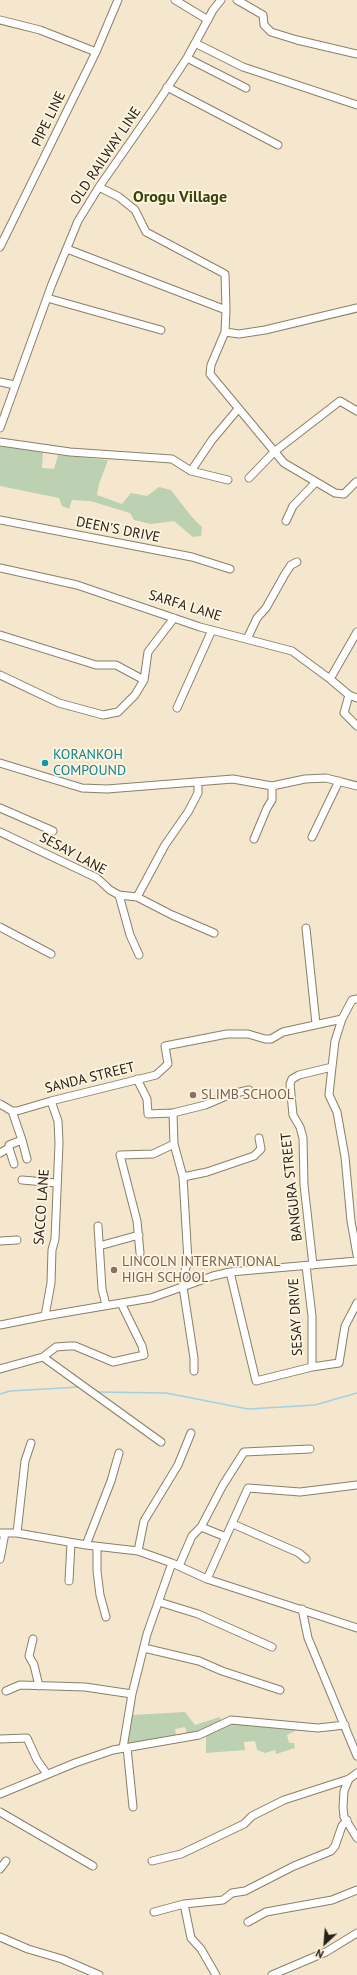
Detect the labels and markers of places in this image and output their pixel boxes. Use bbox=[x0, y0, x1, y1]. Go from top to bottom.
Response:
place label: KORANKOH COMPOUND bbox=[53, 747, 126, 780]
marker: KORANKOH COMPOUND bbox=[40, 758, 50, 768]
place label: SLIMB SCHOOL bbox=[201, 1087, 294, 1103]
marker: SLIMB SCHOOL bbox=[188, 1090, 198, 1100]
place label: LINCOLN INTERNATIONAL HIGH SCHOOL bbox=[122, 1254, 280, 1286]
marker: LINCOLN INTERNATIONAL HIGH SCHOOL bbox=[109, 1265, 119, 1275]

